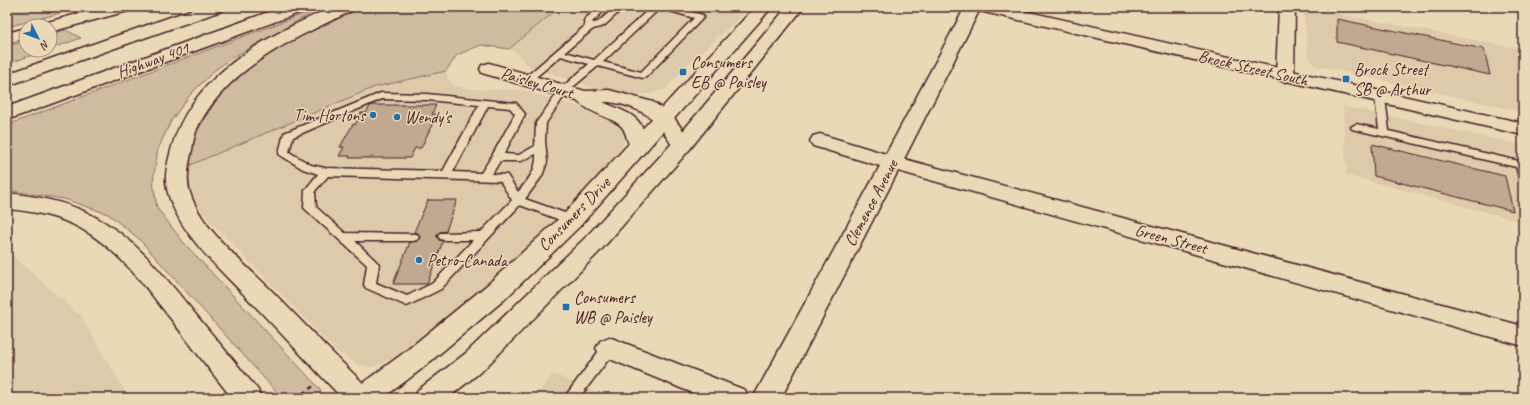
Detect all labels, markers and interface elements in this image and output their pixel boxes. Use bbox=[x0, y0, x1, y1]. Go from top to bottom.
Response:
north arrow bbox=[18, 18, 58, 58]
text: N bbox=[36, 37, 53, 54]
street label: Highway 401 bbox=[114, 37, 193, 83]
street label: Brock Street South bbox=[1196, 45, 1311, 91]
place label: Consumers EB @ Paisley bbox=[691, 52, 767, 93]
place label: Brock Street SB @ Arthur bbox=[1354, 59, 1432, 100]
street label: Paisley Court bbox=[499, 63, 578, 104]
marker: Consumers EB @ Paisley bbox=[678, 67, 688, 77]
marker: Brock Street SB @ Arthur bbox=[1341, 74, 1351, 84]
place label: Tim Hortons bbox=[294, 105, 366, 126]
place label: Wendy's bbox=[405, 107, 453, 128]
marker: Tim Hortons bbox=[368, 110, 378, 120]
marker: Wendy's bbox=[392, 112, 402, 122]
street label: Clemence Avenue bbox=[839, 155, 903, 250]
street label: Consumers Drive bbox=[533, 171, 616, 256]
street label: Green Street bbox=[1133, 219, 1212, 259]
place label: Petro-Canada bbox=[427, 250, 509, 271]
marker: Petro-Canada bbox=[414, 255, 424, 265]
place label: Consumers WB @ Paisley bbox=[574, 287, 653, 328]
marker: Consumers WB @ Paisley bbox=[561, 302, 571, 312]

